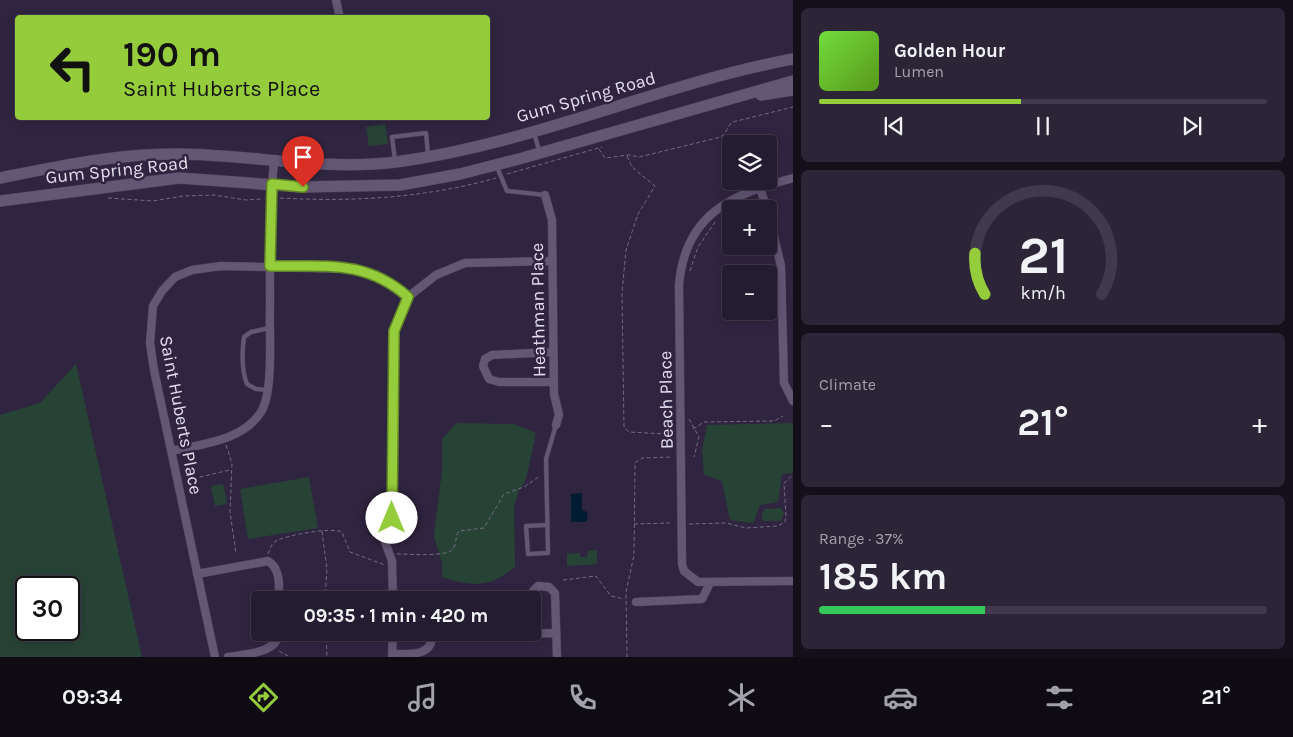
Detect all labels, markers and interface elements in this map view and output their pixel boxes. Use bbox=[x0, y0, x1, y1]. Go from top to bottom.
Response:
text: 190 m bbox=[123, 34, 221, 75]
icon: left bbox=[40, 35, 105, 100]
text: Golden Hour bbox=[894, 40, 1005, 62]
text: Lumen bbox=[894, 62, 944, 81]
street label: Gum Spring Road bbox=[514, 67, 658, 127]
text: Saint Huberts Place bbox=[123, 76, 320, 102]
icon: previous bbox=[880, 112, 908, 140]
icon: pause bbox=[1029, 112, 1057, 140]
icon: next bbox=[1178, 112, 1206, 140]
map controls bbox=[722, 135, 777, 320]
button: layers bbox=[722, 135, 777, 190]
pin bbox=[282, 136, 324, 187]
icon: arrive bbox=[289, 143, 317, 171]
street label: Gum Spring Road bbox=[44, 152, 190, 188]
button: + bbox=[722, 200, 777, 255]
text: 21 bbox=[1018, 225, 1068, 286]
street label: Heathman Place bbox=[526, 243, 550, 377]
button: − bbox=[722, 265, 777, 320]
text: km/h bbox=[1020, 283, 1066, 304]
street label: Saint Huberts Place bbox=[155, 334, 207, 496]
street label: Beach Place bbox=[654, 351, 678, 449]
text: Climate bbox=[819, 375, 876, 394]
text: 21° bbox=[1017, 400, 1069, 445]
text: − bbox=[819, 407, 834, 440]
text: + bbox=[1252, 407, 1267, 440]
position arrow bbox=[365, 491, 417, 543]
text: Range · 37% bbox=[819, 529, 904, 548]
text: 185 km bbox=[819, 554, 947, 599]
speed limit sign: 30 bbox=[15, 576, 80, 641]
text: 09:35 · 1 min · 420 m bbox=[304, 605, 488, 627]
icon: directions bbox=[246, 680, 281, 715]
icon: music bbox=[405, 680, 440, 715]
icon: phone bbox=[565, 680, 600, 715]
icon: climate bbox=[724, 680, 759, 715]
icon: car bbox=[883, 680, 918, 715]
icon: filters bbox=[1042, 680, 1077, 715]
text: 09:34 bbox=[62, 684, 122, 710]
text: 21° bbox=[1201, 684, 1231, 710]

